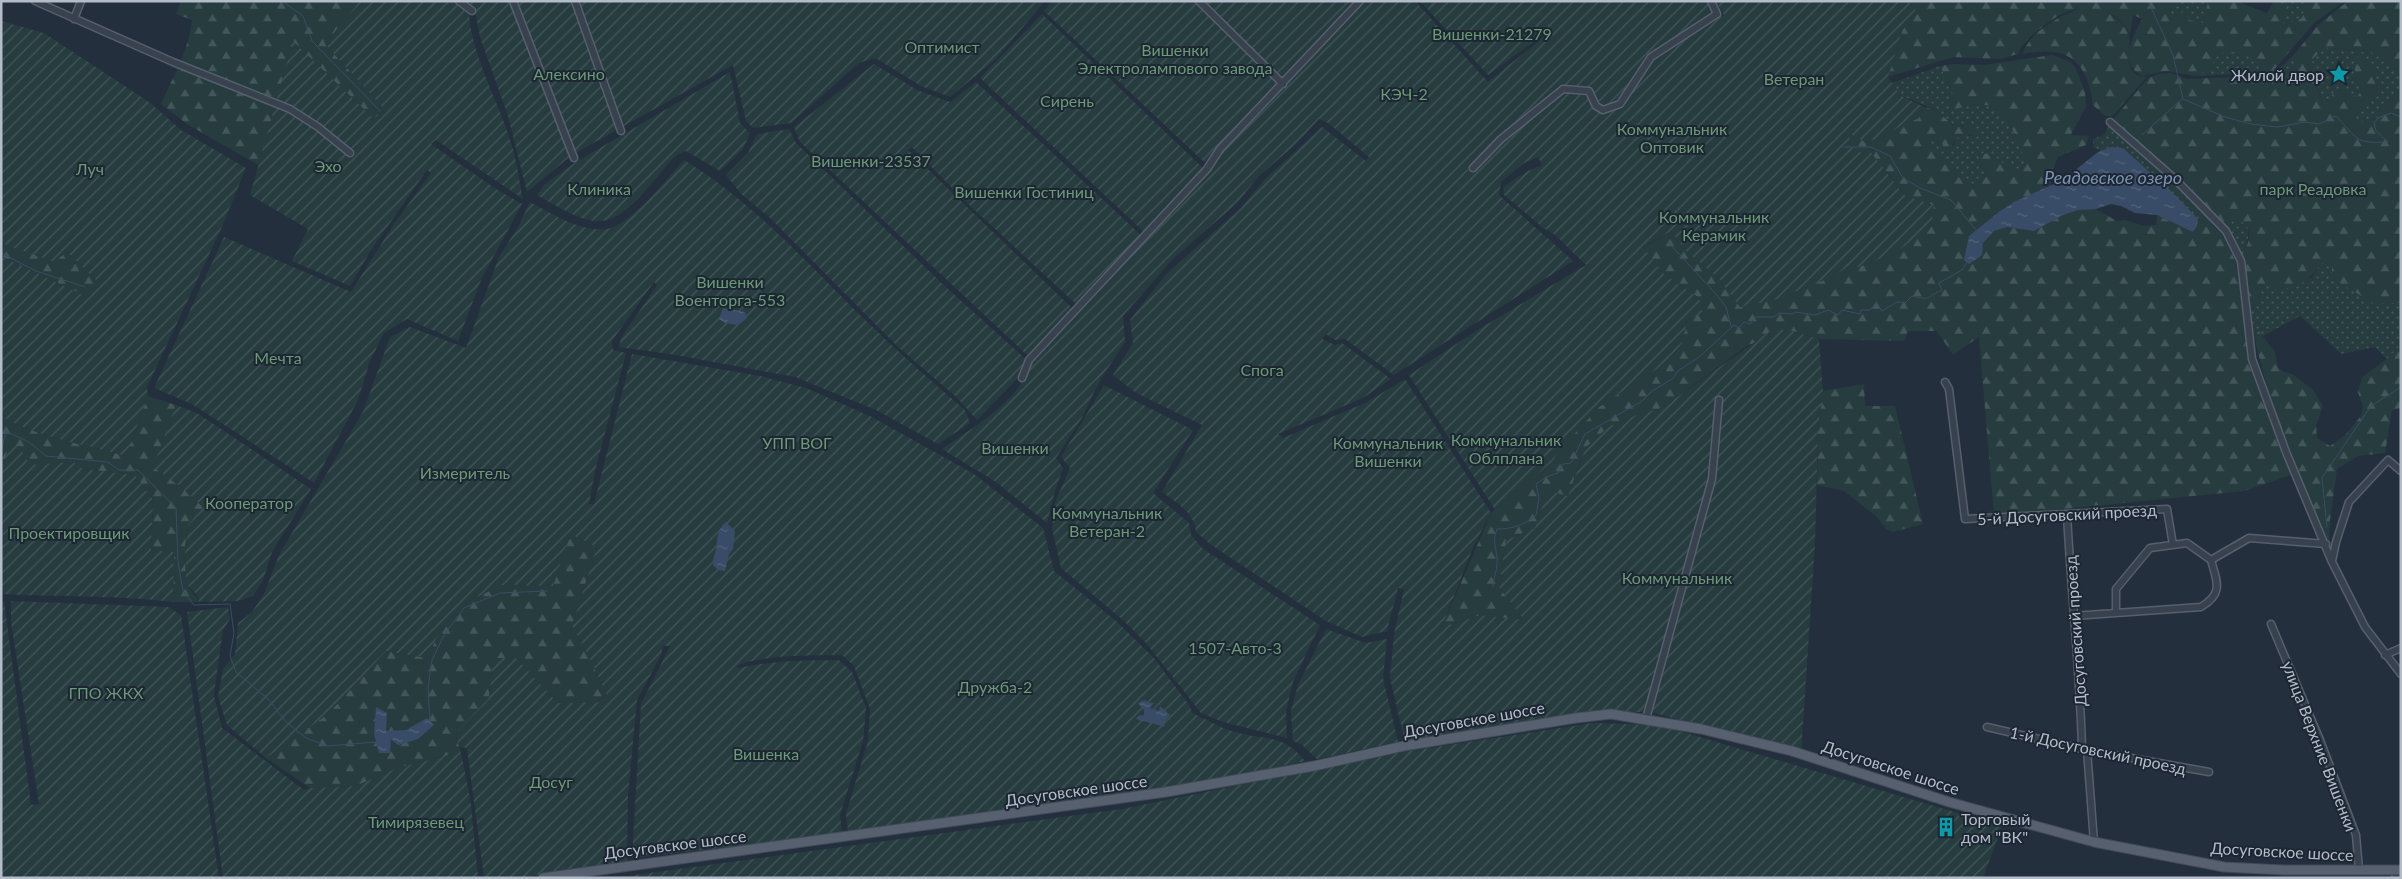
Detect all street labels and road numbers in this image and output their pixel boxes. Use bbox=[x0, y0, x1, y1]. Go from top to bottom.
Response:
street label: 5-й Досуговский проезд bbox=[1977, 500, 2157, 528]
street label: Досуговский проезд bbox=[2060, 555, 2090, 707]
street label: улица Верхние Вишенки bbox=[2279, 658, 2361, 834]
street label: Досуговское шоссе bbox=[1402, 697, 1546, 741]
street label: 1-й Досуговский проезд bbox=[2008, 722, 2188, 778]
street label: Досуговское шоссе bbox=[1820, 736, 1962, 798]
street label: Досуговское шоссе bbox=[1004, 771, 1148, 809]
street label: Досуговское шоссе bbox=[603, 826, 747, 862]
street label: Досуговское шоссе bbox=[2210, 838, 2354, 864]

